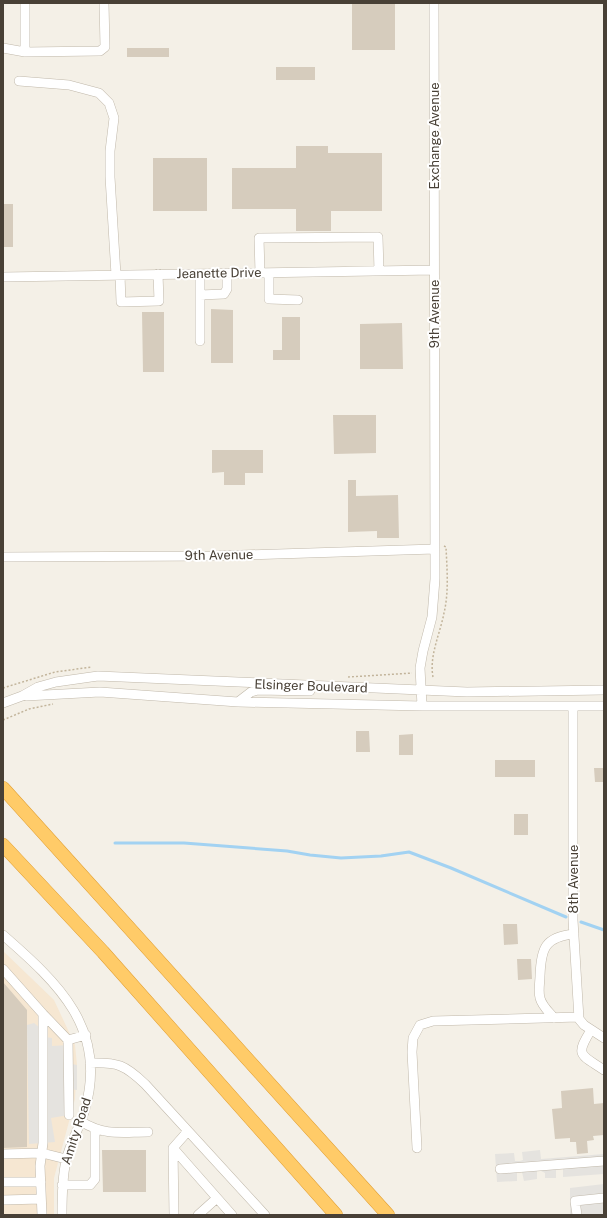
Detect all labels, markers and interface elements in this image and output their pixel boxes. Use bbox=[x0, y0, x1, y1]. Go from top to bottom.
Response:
street label: Exchange Avenue bbox=[427, 82, 442, 190]
street label: Jeanette Drive bbox=[176, 265, 262, 281]
street label: 9th Avenue bbox=[427, 280, 442, 348]
street label: 9th Avenue bbox=[185, 547, 253, 563]
street label: Elsinger Boulevard bbox=[254, 677, 368, 695]
street label: 8th Avenue bbox=[566, 845, 581, 913]
street label: Amity Road bbox=[58, 1096, 94, 1166]

